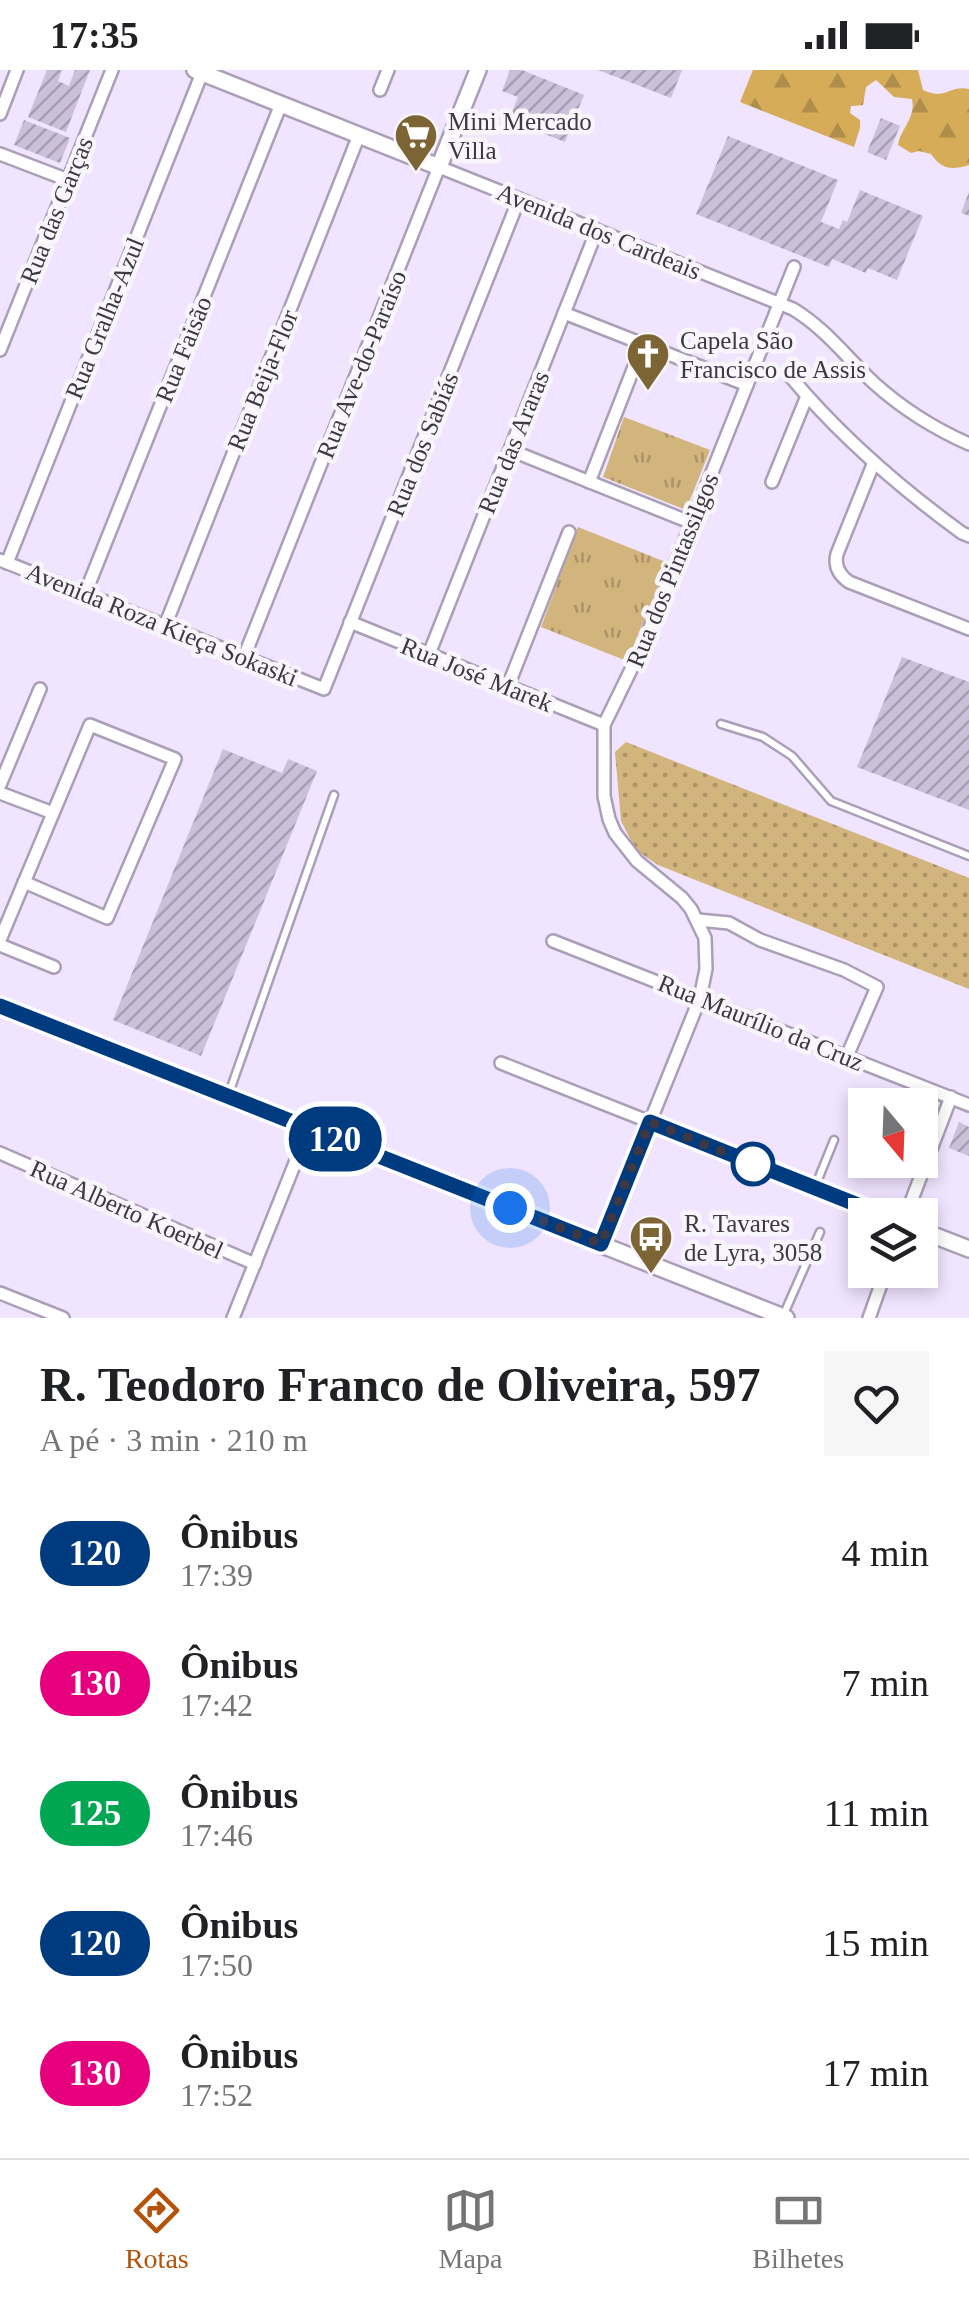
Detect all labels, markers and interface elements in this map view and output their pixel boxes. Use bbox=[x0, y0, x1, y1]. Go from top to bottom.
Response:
text: 17:35 bbox=[50, 14, 139, 56]
place label: Mini Mercado Villa bbox=[448, 108, 592, 164]
supermarket icon: Mini Mercado Villa bbox=[393, 112, 439, 173]
street label: Rua das Garças bbox=[15, 133, 98, 287]
street label: Avenida dos Cardeais bbox=[493, 178, 705, 285]
street label: Rua Gralha-Azul bbox=[60, 234, 149, 403]
street label: Rua Ave-do-Paraíso bbox=[311, 266, 411, 462]
street label: Rua Faisão bbox=[150, 292, 217, 406]
street label: Rua Beija-Flor bbox=[222, 305, 303, 454]
place label: Capela São Francisco de Assis bbox=[680, 327, 866, 383]
church icon: Capela São Francisco de Assis bbox=[625, 331, 671, 392]
street label: Rua das Araras bbox=[473, 367, 554, 517]
street label: Rua dos Sabiás bbox=[381, 368, 464, 520]
street label: Rua dos Pintassilgos bbox=[621, 469, 724, 671]
street label: Avenida Roza Kieça Sokaski bbox=[22, 558, 302, 691]
street label: Rua José Marek bbox=[397, 632, 557, 717]
street label: Rua Maurílio da Cruz bbox=[654, 969, 867, 1076]
north arrow bbox=[848, 1088, 938, 1178]
map controls bbox=[848, 1088, 938, 1288]
line badge: 120 bbox=[278, 1106, 392, 1172]
text: 120 bbox=[309, 1120, 361, 1159]
unlabelled marker bbox=[732, 1143, 774, 1185]
street label: Rua Alberto Koerbel bbox=[26, 1155, 227, 1264]
your location bbox=[485, 1183, 535, 1233]
button: layers bbox=[848, 1198, 938, 1288]
place label: R. Tavares de Lyra, 3058 bbox=[684, 1210, 822, 1266]
bus stop icon: R. Tavares de Lyra, 3058 bbox=[628, 1214, 674, 1275]
button: heart bbox=[824, 1351, 929, 1456]
text: R. Teodoro Franco de Oliveira, 597 bbox=[40, 1358, 760, 1411]
text: A pé · 3 min · 210 m bbox=[40, 1422, 308, 1458]
text: Ônibus bbox=[180, 1514, 298, 1556]
text: 4 min bbox=[841, 1532, 929, 1574]
text: 120 bbox=[69, 1534, 121, 1573]
text: 17:39 bbox=[180, 1557, 253, 1593]
text: Ônibus bbox=[180, 1644, 298, 1686]
text: 7 min bbox=[841, 1662, 929, 1704]
text: 130 bbox=[69, 1664, 121, 1703]
text: 17:42 bbox=[180, 1687, 253, 1723]
text: Ônibus bbox=[180, 1774, 298, 1816]
text: 11 min bbox=[824, 1792, 929, 1834]
text: 125 bbox=[69, 1794, 121, 1833]
text: 17:46 bbox=[180, 1817, 253, 1853]
text: Ônibus bbox=[180, 1904, 298, 1946]
text: 15 min bbox=[822, 1922, 929, 1964]
text: 120 bbox=[69, 1924, 121, 1963]
text: 17:50 bbox=[180, 1947, 253, 1983]
text: Ônibus bbox=[180, 2034, 298, 2076]
text: 17 min bbox=[822, 2052, 929, 2094]
text: 130 bbox=[69, 2054, 121, 2093]
text: 17:52 bbox=[180, 2077, 253, 2113]
tab: Rotas bbox=[125, 2183, 189, 2275]
tab: Mapa bbox=[439, 2183, 502, 2275]
tab: Bilhetes bbox=[752, 2183, 844, 2275]

